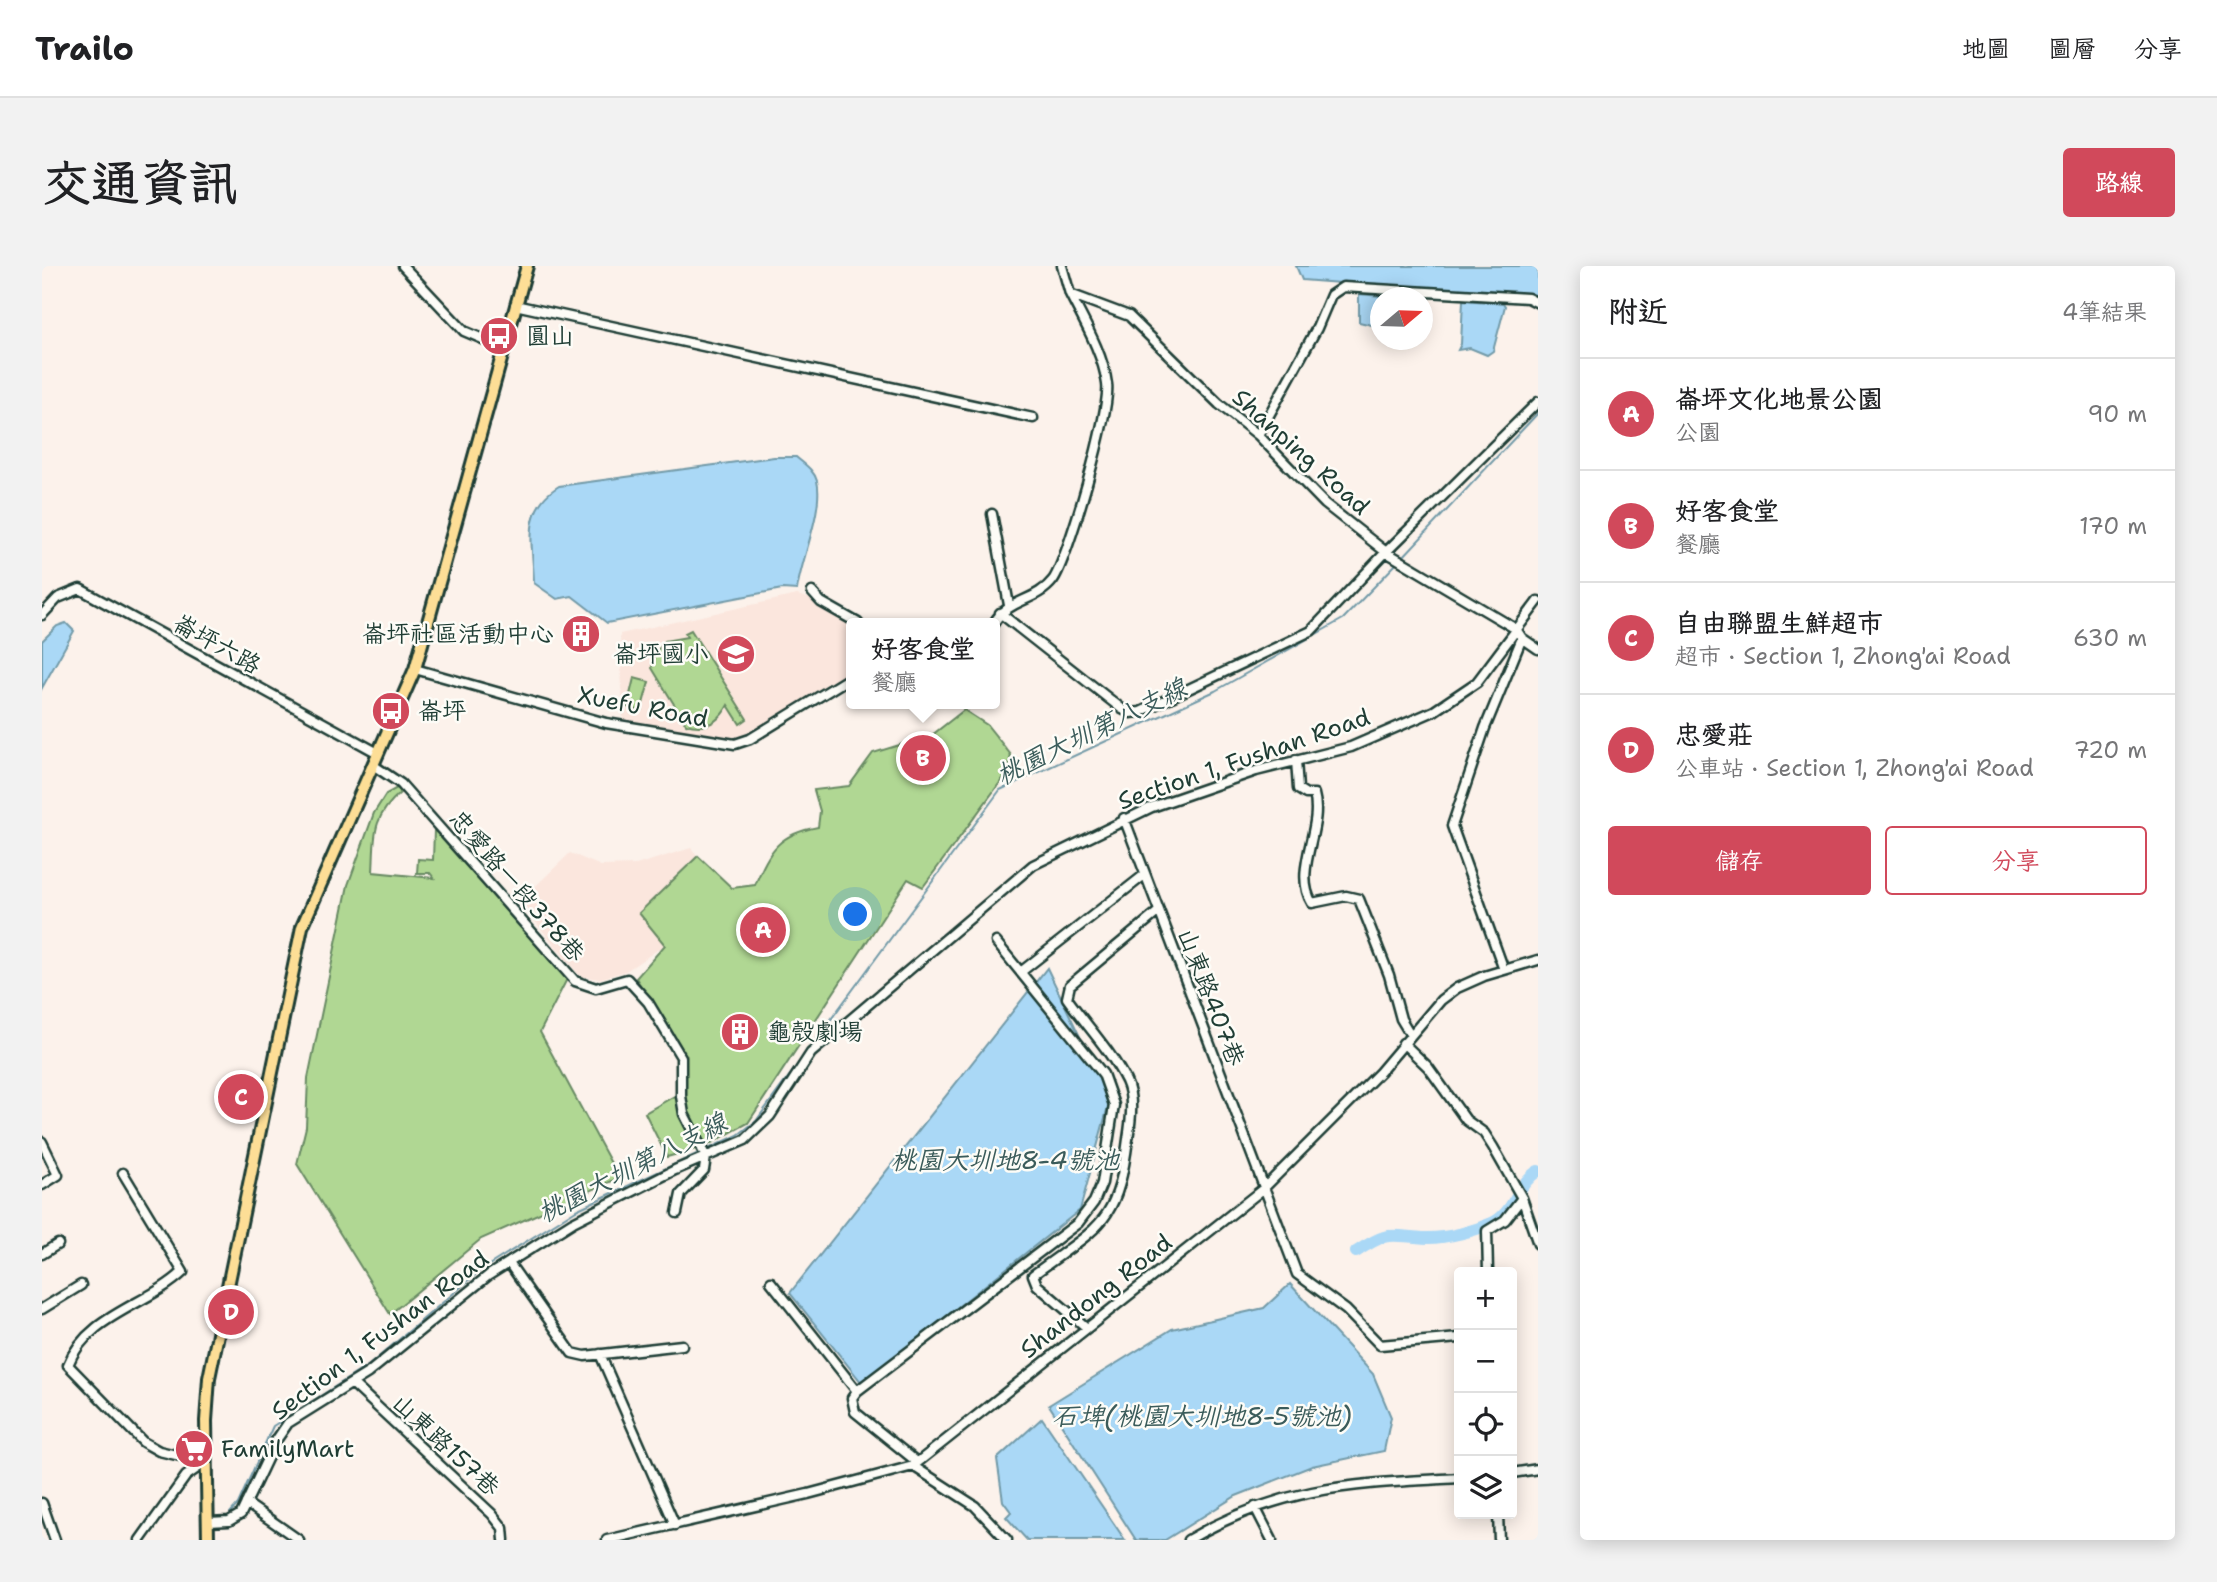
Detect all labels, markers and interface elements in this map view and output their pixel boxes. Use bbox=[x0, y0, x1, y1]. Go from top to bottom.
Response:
text: Trailo bbox=[35, 26, 134, 71]
text: 地圖 bbox=[1962, 33, 2010, 65]
text: 圖層 bbox=[2048, 33, 2096, 65]
text: 分享 bbox=[2134, 33, 2182, 65]
button: 路線 bbox=[2063, 148, 2175, 217]
text: 交通資訊 bbox=[42, 150, 238, 216]
north arrow bbox=[1370, 287, 1433, 350]
text: 附近 bbox=[1608, 291, 1668, 332]
text: 4筆結果 bbox=[2062, 297, 2147, 327]
bus stop icon: 圓山 bbox=[478, 315, 520, 357]
place label: 圓山 bbox=[526, 320, 574, 352]
text: 崙坪文化地景公園 bbox=[1675, 381, 1883, 416]
street label: Shanping Road bbox=[1225, 382, 1377, 522]
text: A bbox=[1622, 399, 1640, 429]
text: 90 m bbox=[2087, 399, 2147, 429]
text: 公園 bbox=[1675, 417, 1721, 447]
text: 好客食堂 bbox=[1675, 493, 1779, 528]
text: B bbox=[1624, 511, 1638, 541]
text: 170 m bbox=[2079, 511, 2147, 541]
text: 餐廳 bbox=[1675, 529, 1721, 559]
text: 自由聯盟生鮮超市 bbox=[1675, 605, 1883, 640]
street label: 崙坪六路 bbox=[167, 607, 267, 681]
building icon: 崙坪社區活動中心 bbox=[560, 613, 602, 655]
place label: 崙坪社區活動中心 bbox=[362, 618, 554, 650]
popup bbox=[846, 618, 1000, 709]
text: C bbox=[1624, 623, 1638, 653]
text: 630 m bbox=[2073, 623, 2147, 653]
text: 好客食堂 bbox=[871, 631, 975, 666]
school or university icon: 崙坪國小 bbox=[715, 633, 757, 675]
place label: 崙坪國小 bbox=[613, 638, 709, 670]
text: 超市 · Section 1, Zhong'ai Road bbox=[1675, 641, 2011, 671]
text: 餐廳 bbox=[871, 667, 917, 697]
water label: 桃園大圳第八支線 bbox=[990, 669, 1194, 792]
street label: Xuefu Road bbox=[575, 679, 711, 735]
bus stop icon: 崙坪 bbox=[370, 690, 412, 732]
place label: 崙坪 bbox=[418, 695, 466, 727]
street label: Section 1, Fushan Road bbox=[1114, 701, 1374, 817]
text: 忠愛莊 bbox=[1675, 717, 1753, 752]
pin: B bbox=[900, 732, 946, 784]
text: D bbox=[1623, 735, 1639, 765]
text: 720 m bbox=[2074, 735, 2147, 765]
text: 公車站 · Section 1, Zhong'ai Road bbox=[1675, 753, 2034, 783]
street label: 忠愛路一段378巷 bbox=[442, 803, 592, 969]
button: 儲存 bbox=[1608, 826, 1871, 895]
button: 分享 bbox=[1885, 826, 2147, 895]
your location bbox=[838, 897, 872, 931]
pin: A bbox=[740, 904, 786, 956]
street label: 山東路407巷 bbox=[1170, 924, 1252, 1070]
building icon: 龜殼劇場 bbox=[719, 1011, 761, 1053]
place label: 龜殼劇場 bbox=[767, 1016, 863, 1048]
pin: C bbox=[218, 1071, 264, 1123]
water label: 桃園大圳第八支線 bbox=[531, 1103, 734, 1230]
water label: 桃園大圳地8-4號池 bbox=[891, 1142, 1120, 1177]
street label: Shandong Road bbox=[1013, 1227, 1179, 1365]
street label: Section 1, Fushan Road bbox=[265, 1243, 495, 1427]
map controls bbox=[1454, 1267, 1517, 1519]
button: + bbox=[1454, 1267, 1517, 1330]
pin: D bbox=[208, 1286, 254, 1338]
button: − bbox=[1454, 1330, 1517, 1393]
street label: 山東路157巷 bbox=[385, 1387, 507, 1503]
button: locate bbox=[1454, 1393, 1517, 1456]
water label: 石埤(桃園大圳地8-5號池) bbox=[1052, 1398, 1352, 1433]
supermarket icon: FamilyMart bbox=[173, 1428, 215, 1470]
place label: FamilyMart bbox=[221, 1433, 354, 1465]
button: layers bbox=[1454, 1456, 1517, 1519]

